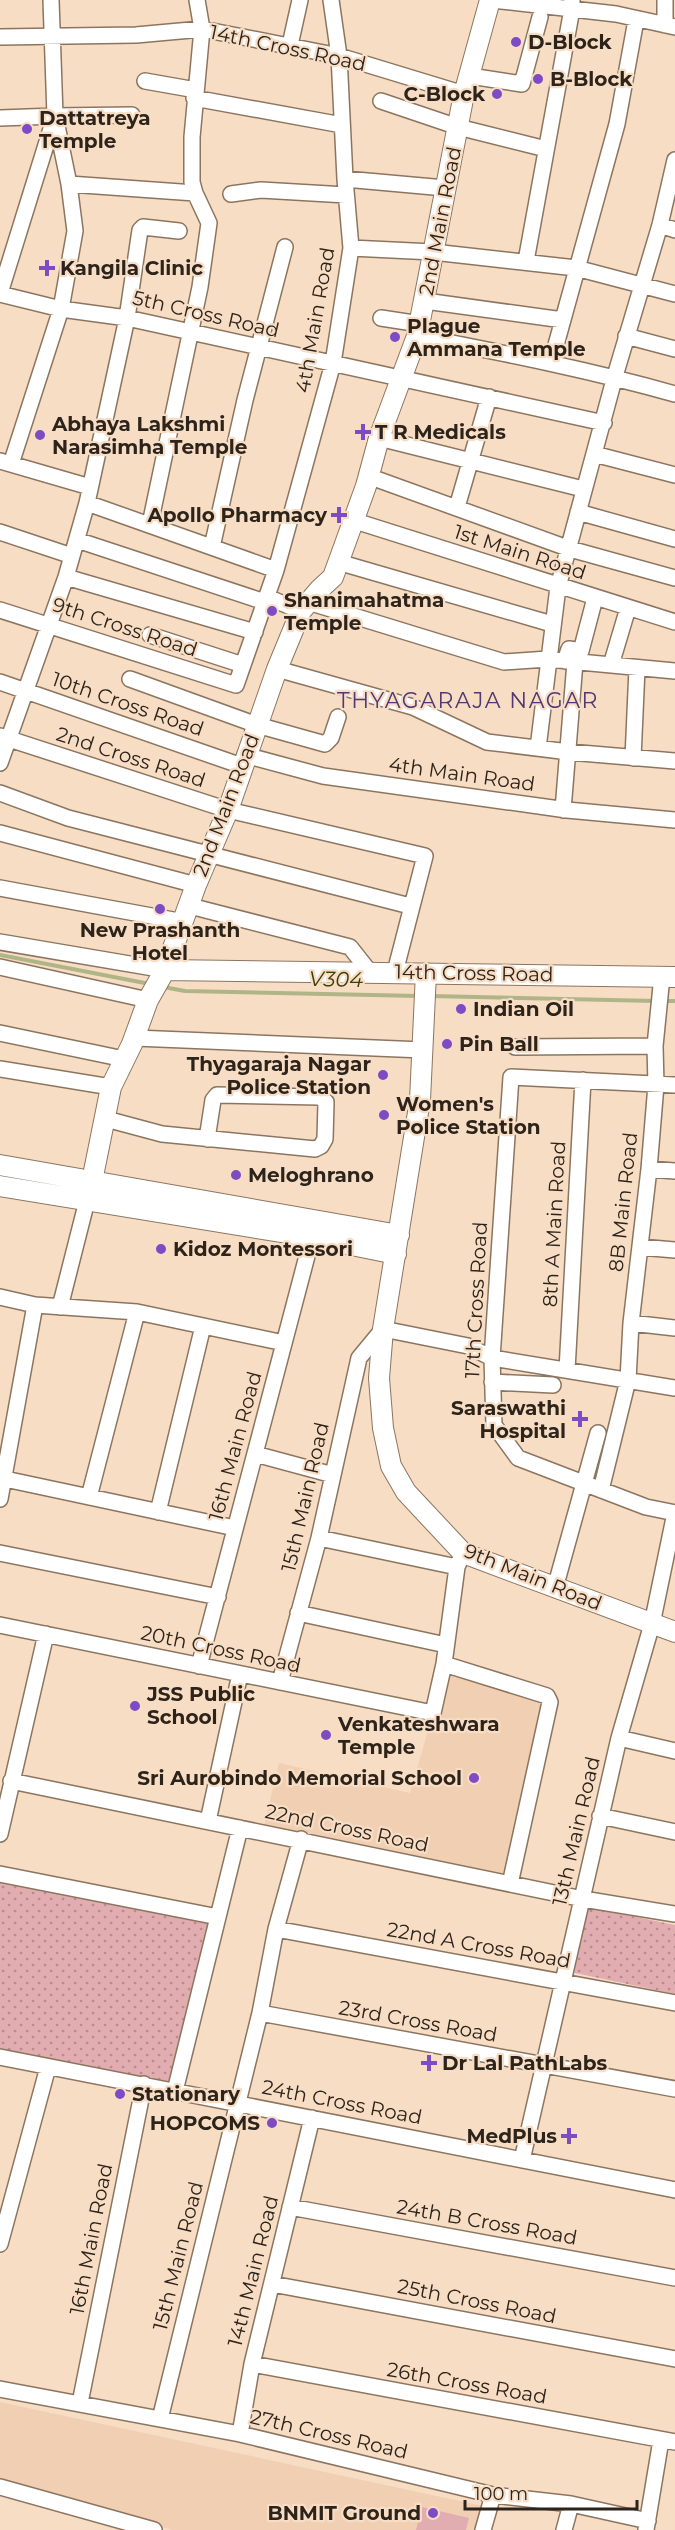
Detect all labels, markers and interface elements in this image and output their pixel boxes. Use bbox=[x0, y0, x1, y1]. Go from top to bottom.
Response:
street label: 14th Cross Road bbox=[208, 20, 368, 76]
place label: D-Block bbox=[528, 30, 612, 54]
marker: D-Block bbox=[509, 35, 523, 49]
place label: B-Block bbox=[550, 67, 633, 91]
marker: B-Block bbox=[531, 72, 545, 86]
place label: C-Block bbox=[404, 82, 486, 106]
marker: C-Block bbox=[490, 87, 504, 101]
place label: Dattatreya Temple bbox=[39, 106, 151, 153]
marker: Dattatreya Temple bbox=[20, 122, 34, 136]
street label: 2nd Main Road bbox=[414, 145, 466, 297]
street label: 4th Main Road bbox=[290, 245, 340, 395]
place label: Kangila Clinic bbox=[60, 256, 203, 280]
marker: Kangila Clinic bbox=[38, 259, 56, 277]
street label: 5th Cross Road bbox=[130, 285, 282, 343]
place label: Plague Ammana Temple bbox=[406, 314, 586, 361]
marker: Plague Ammana Temple bbox=[388, 330, 402, 344]
place label: Abhaya Lakshmi Narasimha Temple bbox=[51, 412, 247, 459]
place label: T R Medicals bbox=[375, 420, 506, 444]
marker: T R Medicals bbox=[356, 425, 370, 439]
marker: Abhaya Lakshmi Narasimha Temple bbox=[33, 428, 47, 442]
place label: Apollo Pharmacy bbox=[146, 503, 328, 527]
marker: Apollo Pharmacy bbox=[332, 508, 346, 522]
street label: 1st Main Road bbox=[451, 519, 589, 585]
place label: Shanimahatma Temple bbox=[284, 588, 444, 635]
street label: 9th Cross Road bbox=[50, 592, 200, 662]
marker: Shanimahatma Temple bbox=[265, 604, 279, 618]
street label: 10th Cross Road bbox=[49, 667, 207, 741]
district label: THYAGARAJA NAGAR bbox=[337, 687, 599, 714]
street label: 2nd Cross Road bbox=[53, 722, 209, 792]
street label: 2nd Main Road bbox=[188, 730, 264, 880]
street label: 4th Main Road bbox=[387, 752, 537, 796]
marker: New Prashanth Hotel bbox=[153, 902, 167, 916]
place label: New Prashanth Hotel bbox=[80, 918, 240, 965]
street label: 14th Cross Road bbox=[394, 960, 554, 986]
water label: V304 bbox=[309, 966, 363, 992]
place label: Indian Oil bbox=[473, 997, 574, 1021]
marker: Indian Oil bbox=[454, 1002, 468, 1016]
place label: Pin Ball bbox=[459, 1032, 539, 1056]
marker: Pin Ball bbox=[440, 1037, 454, 1051]
place label: Thyagaraja Nagar Police Station bbox=[187, 1052, 371, 1099]
marker: Thyagaraja Nagar Police Station bbox=[376, 1068, 390, 1082]
place label: Women's Police Station bbox=[396, 1092, 541, 1139]
marker: Women's Police Station bbox=[377, 1108, 391, 1122]
street label: 8B Main Road bbox=[604, 1131, 642, 1273]
street label: 8th A Main Road bbox=[538, 1140, 570, 1308]
place label: Meloghrano bbox=[248, 1163, 374, 1187]
marker: Meloghrano bbox=[229, 1168, 243, 1182]
street label: 17th Cross Road bbox=[460, 1221, 492, 1379]
place label: Kidoz Montessori bbox=[173, 1237, 353, 1261]
marker: Kidoz Montessori bbox=[154, 1242, 168, 1256]
street label: 16th Main Road bbox=[204, 1369, 266, 1523]
place label: Saraswathi Hospital bbox=[451, 1396, 566, 1443]
marker: Saraswathi Hospital bbox=[571, 1410, 589, 1428]
street label: 15th Main Road bbox=[276, 1420, 334, 1574]
street label: 9th Main Road bbox=[461, 1538, 605, 1616]
street label: 20th Cross Road bbox=[139, 1620, 303, 1678]
place label: JSS Public School bbox=[146, 1682, 255, 1729]
marker: JSS Public School bbox=[128, 1699, 142, 1713]
place label: Venkateshwara Temple bbox=[337, 1712, 500, 1759]
marker: Venkateshwara Temple bbox=[319, 1728, 333, 1742]
street label: 13th Main Road bbox=[547, 1754, 605, 1908]
place label: Sri Aurobindo Memorial School bbox=[137, 1766, 462, 1790]
marker: Sri Aurobindo Memorial School bbox=[467, 1771, 481, 1785]
street label: 22nd Cross Road bbox=[263, 1799, 431, 1857]
street label: 22nd A Cross Road bbox=[385, 1917, 573, 1973]
street label: 23rd Cross Road bbox=[337, 1995, 499, 2047]
place label: Dr Lal PathLabs bbox=[442, 2051, 607, 2075]
marker: Dr Lal PathLabs bbox=[420, 2054, 438, 2072]
street label: 24th Cross Road bbox=[260, 2075, 424, 2129]
place label: Stationary bbox=[132, 2082, 241, 2106]
marker: Stationary bbox=[113, 2087, 127, 2101]
place label: HOPCOMS bbox=[150, 2111, 260, 2135]
marker: HOPCOMS bbox=[265, 2116, 279, 2130]
place label: MedPlus bbox=[466, 2124, 557, 2148]
marker: MedPlus bbox=[562, 2129, 576, 2143]
street label: 16th Main Road bbox=[65, 2161, 117, 2317]
street label: 15th Main Road bbox=[148, 2179, 208, 2333]
street label: 14th Main Road bbox=[223, 2193, 283, 2349]
street label: 24th B Cross Road bbox=[395, 2194, 579, 2250]
street label: 25th Cross Road bbox=[396, 2274, 558, 2328]
street label: 26th Cross Road bbox=[385, 2357, 549, 2409]
street label: 27th Cross Road bbox=[248, 2404, 410, 2464]
scale bar bbox=[465, 2473, 638, 2511]
text: 100 m bbox=[474, 2483, 528, 2505]
place label: BNMIT Ground bbox=[267, 2501, 421, 2525]
marker: BNMIT Ground bbox=[426, 2506, 440, 2520]

